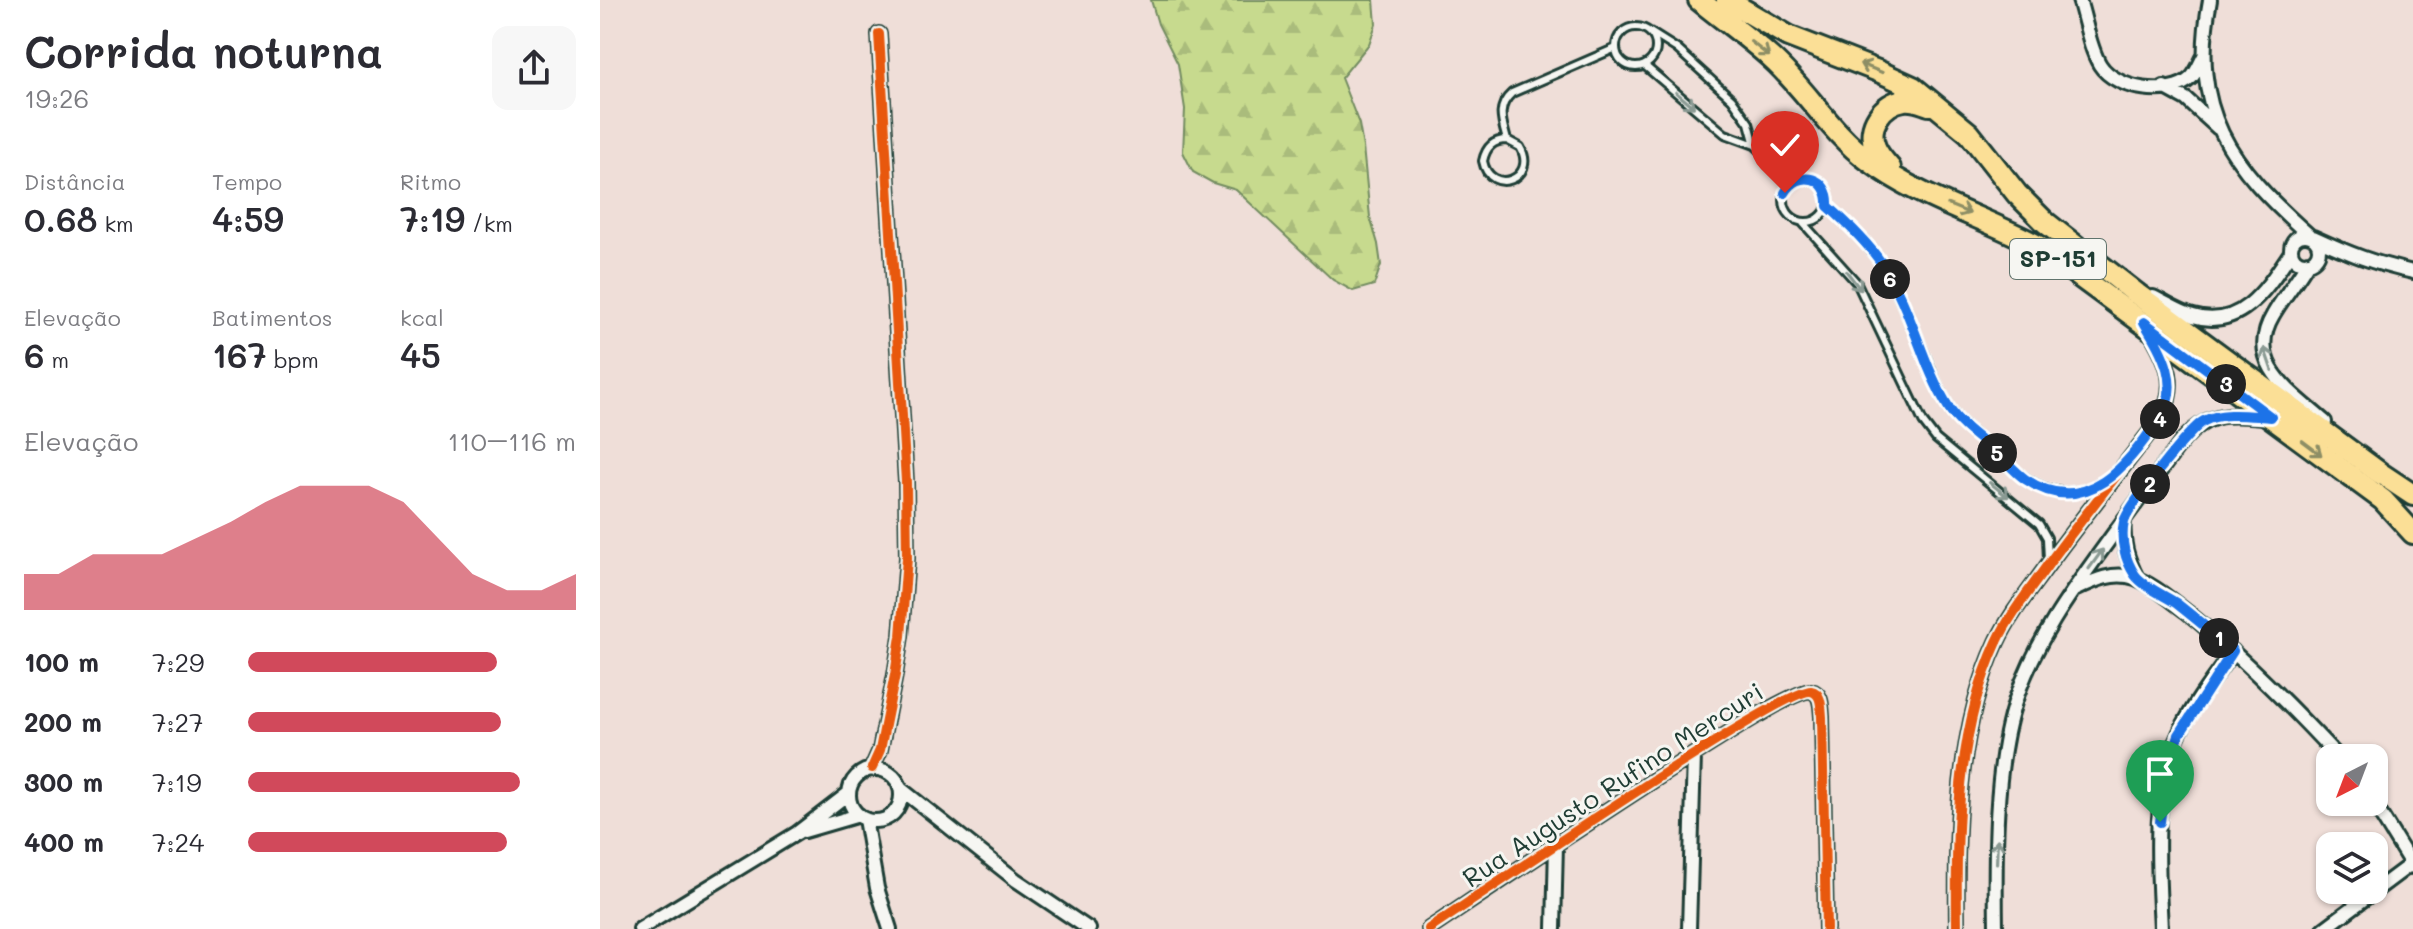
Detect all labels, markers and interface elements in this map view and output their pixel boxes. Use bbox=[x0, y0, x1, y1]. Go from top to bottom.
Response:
text: Corrida noturna bbox=[24, 22, 383, 79]
button: share bbox=[492, 26, 576, 110]
one-way arrow bbox=[1749, 40, 1770, 57]
one-way arrow bbox=[1859, 60, 1884, 74]
text: 19:26 bbox=[24, 81, 89, 115]
one-way arrow bbox=[1674, 91, 1694, 109]
pin bbox=[1751, 111, 1819, 193]
icon: check bbox=[1763, 123, 1807, 167]
text: Distância bbox=[24, 167, 126, 196]
text: Tempo bbox=[212, 167, 282, 196]
text: Ritmo bbox=[400, 167, 461, 196]
text: 0.68 bbox=[24, 196, 97, 241]
text: 4:59 bbox=[212, 196, 284, 241]
text: 7:19 bbox=[400, 196, 465, 241]
one-way arrow bbox=[1946, 203, 1971, 217]
text: km bbox=[97, 209, 134, 238]
text: /km bbox=[465, 209, 513, 238]
road number: SP-151 bbox=[2010, 239, 2106, 279]
pin: 6 bbox=[1870, 259, 1910, 299]
text: 6 bbox=[1883, 264, 1897, 293]
one-way arrow bbox=[1845, 270, 1863, 291]
text: Elevação bbox=[24, 303, 121, 332]
text: Batimentos bbox=[212, 303, 333, 332]
text: kcal bbox=[400, 303, 444, 332]
text: 6 bbox=[24, 332, 45, 377]
text: 167 bbox=[212, 332, 267, 377]
text: 45 bbox=[400, 332, 441, 377]
text: m bbox=[45, 345, 69, 374]
text: bpm bbox=[267, 345, 319, 374]
one-way arrow bbox=[2260, 347, 2274, 372]
pin: 3 bbox=[2206, 364, 2246, 404]
text: 3 bbox=[2219, 369, 2233, 398]
pin: 4 bbox=[2140, 399, 2180, 439]
text: 4 bbox=[2153, 404, 2167, 433]
text: Elevação bbox=[24, 424, 138, 458]
text: 110–116 m bbox=[447, 424, 576, 458]
pin: 5 bbox=[1977, 433, 2017, 473]
text: 5 bbox=[1991, 438, 2003, 467]
one-way arrow bbox=[2301, 440, 2323, 456]
pin: 2 bbox=[2130, 464, 2170, 504]
text: 2 bbox=[2144, 469, 2156, 498]
one-way arrow bbox=[1988, 481, 2009, 498]
one-way arrow bbox=[2087, 548, 2104, 570]
pin: 1 bbox=[2199, 618, 2239, 658]
text: 1 bbox=[2214, 623, 2224, 652]
text: 100 m bbox=[24, 645, 99, 679]
text: 7:29 bbox=[152, 645, 204, 679]
street label: Rua Augusto Rufino Mercuri bbox=[1455, 674, 1769, 894]
text: 200 m bbox=[24, 705, 102, 739]
text: 7:27 bbox=[152, 705, 203, 739]
pin bbox=[2126, 740, 2194, 822]
north arrow bbox=[2316, 744, 2388, 816]
map controls bbox=[2316, 744, 2388, 904]
icon: arrive bbox=[2138, 752, 2182, 796]
text: 300 m bbox=[24, 765, 103, 799]
text: 7:19 bbox=[152, 765, 202, 799]
text: 400 m bbox=[24, 825, 104, 859]
text: 7:24 bbox=[152, 825, 204, 859]
button: layers bbox=[2316, 832, 2388, 904]
one-way arrow bbox=[1989, 838, 2004, 865]

